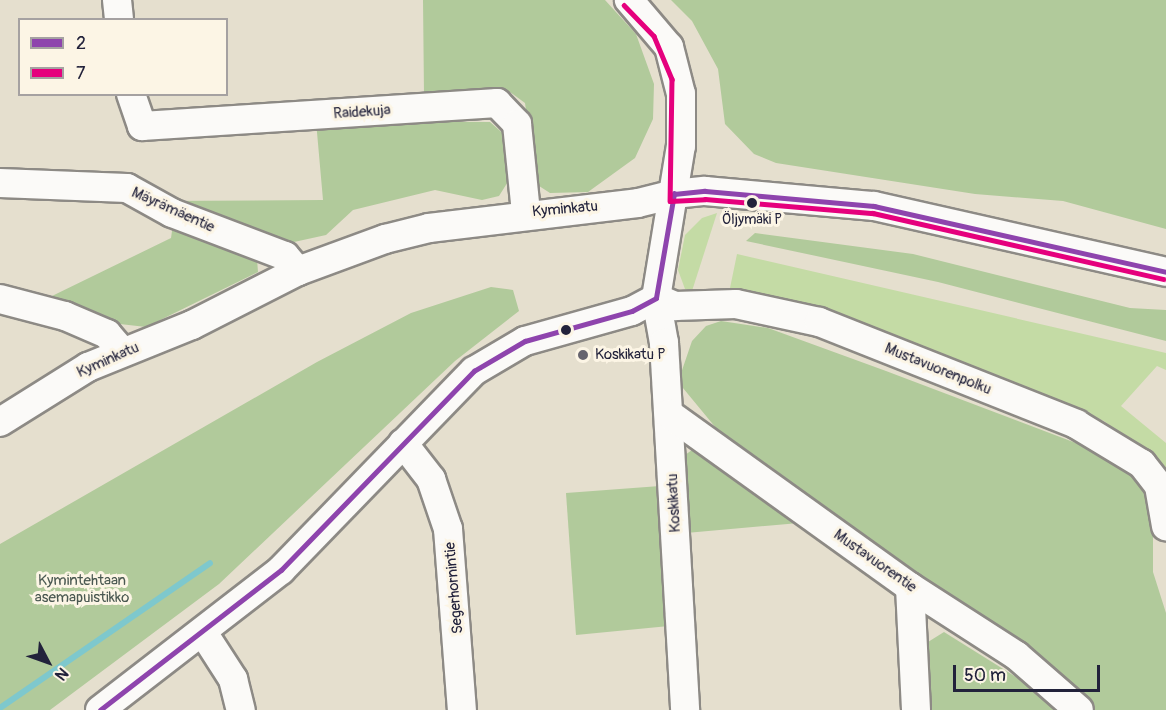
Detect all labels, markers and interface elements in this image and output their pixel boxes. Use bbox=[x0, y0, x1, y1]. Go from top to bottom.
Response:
legend bbox=[18, 18, 228, 96]
text: 2 bbox=[76, 32, 86, 55]
text: 7 bbox=[76, 62, 86, 85]
street label: Raidekuja bbox=[333, 101, 391, 123]
street label: Mäyrämäentie bbox=[129, 184, 217, 236]
street label: Kyminkatu bbox=[531, 197, 599, 221]
marker: Öljymäki P bbox=[746, 197, 758, 209]
place label: Öljymäki P bbox=[722, 212, 782, 228]
unlabelled marker bbox=[560, 324, 572, 336]
street label: Kyminkatu bbox=[74, 338, 142, 382]
street label: Mustavuorenpolku bbox=[882, 339, 994, 399]
place label: Koskikatu P bbox=[595, 346, 666, 364]
marker: Koskikatu P bbox=[576, 348, 590, 362]
street label: Koskikatu bbox=[663, 473, 685, 533]
street label: Mustavuorentie bbox=[830, 526, 920, 596]
street label: Segerhornintie bbox=[441, 541, 467, 635]
park label: Kymintehtaan asemapuistikko bbox=[35, 571, 129, 606]
north arrow bbox=[18, 632, 78, 692]
scale bar bbox=[956, 653, 1103, 691]
text: N bbox=[50, 663, 73, 684]
text: 50 m bbox=[964, 664, 1006, 687]

